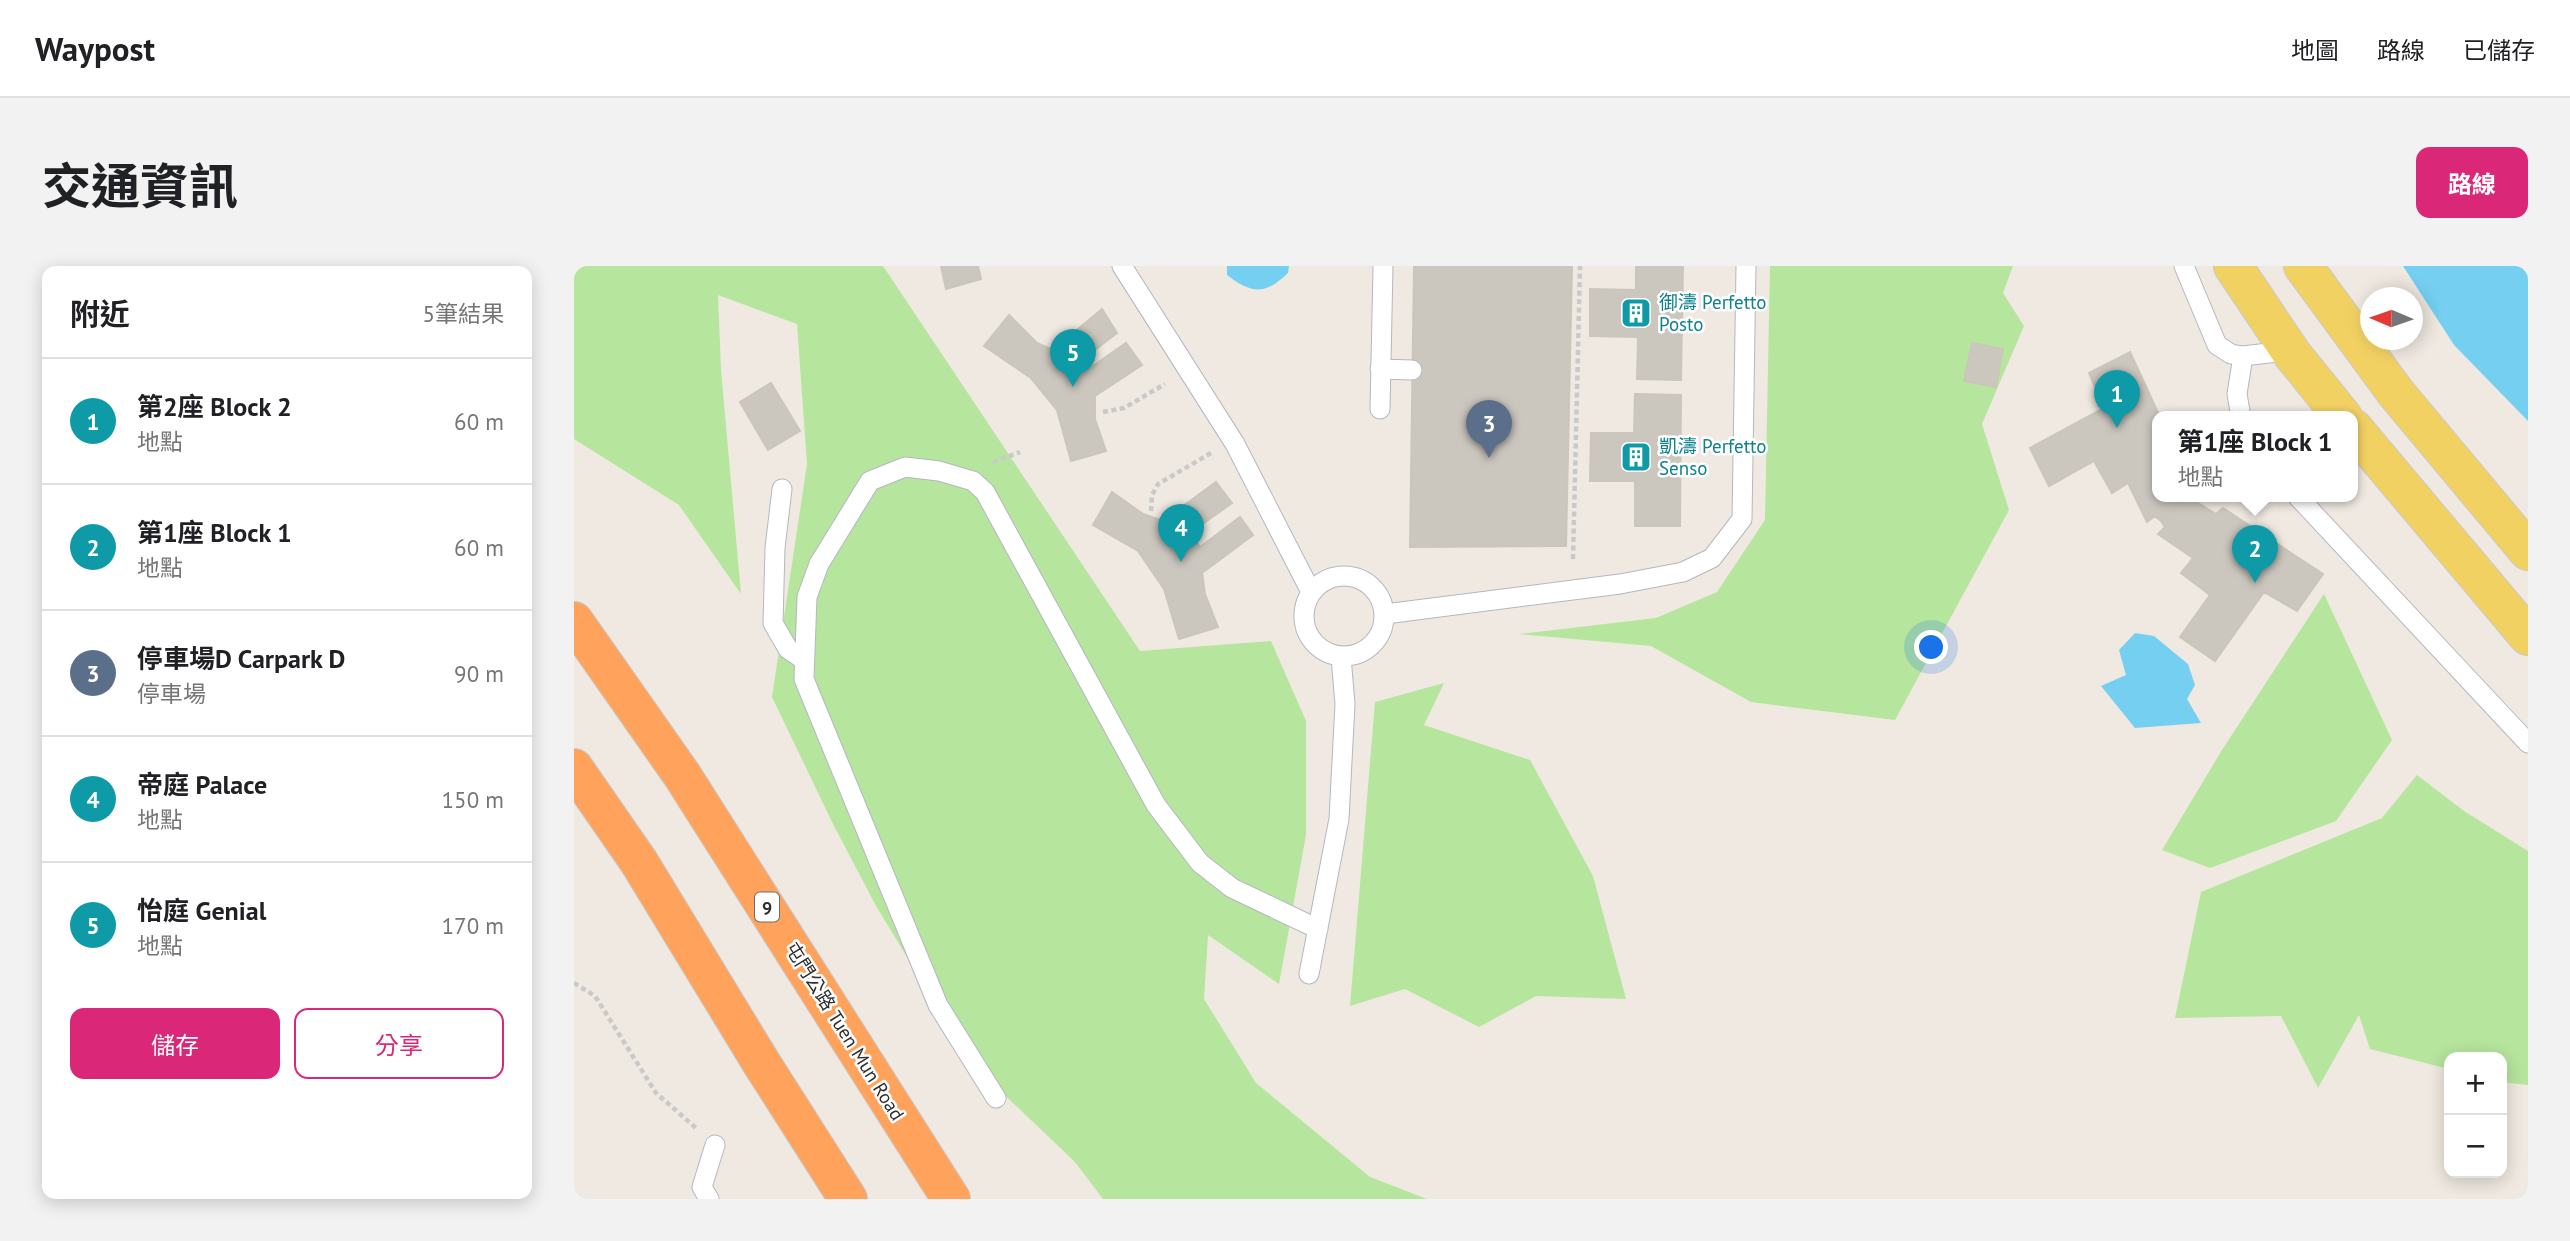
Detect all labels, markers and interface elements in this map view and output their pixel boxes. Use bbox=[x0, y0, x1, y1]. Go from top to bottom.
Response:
text: Waypost bbox=[35, 27, 155, 70]
text: 地圖 bbox=[2291, 35, 2339, 66]
text: 路線 bbox=[2377, 35, 2425, 66]
text: 已儲存 bbox=[2463, 35, 2535, 66]
button: 路線 bbox=[2416, 147, 2528, 218]
text: 交通資訊 bbox=[42, 154, 238, 218]
north arrow bbox=[2360, 287, 2423, 350]
place label: 御濤 Perfetto Posto bbox=[1659, 290, 1766, 336]
text: 附近 bbox=[70, 294, 130, 333]
building icon: 御濤 Perfetto Posto bbox=[1619, 296, 1653, 330]
text: 5筆結果 bbox=[422, 299, 504, 328]
pin: 5 bbox=[1050, 329, 1096, 387]
pin: 1 bbox=[2094, 370, 2140, 428]
text: 第2座 Block 2 bbox=[137, 390, 292, 423]
pin: 3 bbox=[1466, 400, 1512, 458]
text: 1 bbox=[86, 407, 100, 436]
text: 60 m bbox=[454, 407, 504, 436]
popup bbox=[2152, 411, 2358, 502]
text: 第1座 Block 1 bbox=[2178, 425, 2332, 458]
text: 地點 bbox=[137, 427, 183, 456]
place label: 凱濤 Perfetto Senso bbox=[1659, 434, 1766, 480]
building icon: 凱濤 Perfetto Senso bbox=[1619, 440, 1653, 474]
text: 地點 bbox=[2178, 462, 2224, 491]
pin: 4 bbox=[1158, 504, 1204, 562]
text: 第1座 Block 1 bbox=[137, 516, 292, 549]
pin: 2 bbox=[2232, 525, 2278, 583]
text: 2 bbox=[86, 533, 100, 562]
text: 60 m bbox=[454, 533, 504, 562]
text: 地點 bbox=[137, 553, 183, 582]
your location bbox=[1914, 630, 1948, 664]
text: 停車場D Carpark D bbox=[137, 642, 345, 675]
text: 3 bbox=[86, 659, 100, 688]
text: 90 m bbox=[454, 659, 504, 688]
text: 停車場 bbox=[137, 679, 206, 708]
text: 帝庭 Palace bbox=[137, 768, 267, 801]
text: 4 bbox=[86, 785, 100, 814]
text: 150 m bbox=[442, 785, 504, 814]
text: 地點 bbox=[137, 805, 183, 834]
road number: 9 bbox=[755, 892, 779, 922]
text: 怡庭 Genial bbox=[137, 894, 266, 927]
text: 5 bbox=[86, 911, 100, 940]
text: 170 m bbox=[442, 911, 504, 940]
text: 地點 bbox=[137, 931, 183, 960]
street label: 屯門公路 Tuen Mun Road bbox=[780, 937, 910, 1125]
button: 儲存 bbox=[70, 1008, 280, 1079]
button: 分享 bbox=[294, 1008, 504, 1079]
map controls bbox=[2444, 1052, 2507, 1178]
button: + bbox=[2444, 1052, 2507, 1115]
button: − bbox=[2444, 1115, 2507, 1178]

